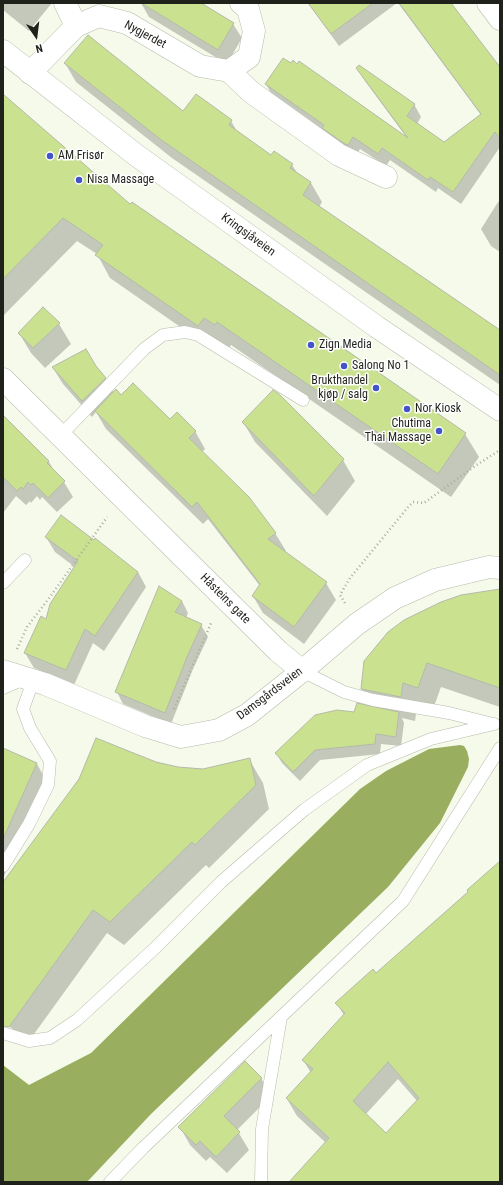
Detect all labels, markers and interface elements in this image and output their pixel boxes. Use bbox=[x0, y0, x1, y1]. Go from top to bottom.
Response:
north arrow bbox=[16, 16, 56, 56]
street label: Nygjerdet bbox=[122, 18, 168, 52]
text: N bbox=[34, 41, 44, 55]
place label: AM Frisør bbox=[58, 149, 104, 163]
marker: AM Frisør bbox=[45, 151, 55, 161]
place label: Nisa Massage bbox=[87, 173, 154, 187]
marker: Nisa Massage bbox=[74, 175, 84, 185]
street label: Kringsjåveien bbox=[218, 211, 278, 259]
place label: Zign Media bbox=[319, 338, 372, 352]
marker: Zign Media bbox=[306, 340, 316, 350]
place label: Salong No 1 bbox=[352, 359, 409, 373]
marker: Salong No 1 bbox=[339, 361, 349, 371]
place label: Brukthandel kjøp / salg bbox=[311, 374, 368, 402]
marker: Brukthandel kjøp / salg bbox=[371, 383, 381, 393]
place label: Nor Kiosk bbox=[415, 402, 461, 416]
marker: Nor Kiosk bbox=[402, 404, 412, 414]
place label: Chutima Thai Massage bbox=[365, 417, 431, 445]
marker: Chutima Thai Massage bbox=[434, 426, 444, 436]
street label: Håsteins gate bbox=[197, 571, 253, 627]
street label: Damsgårdsveien bbox=[234, 665, 306, 723]

